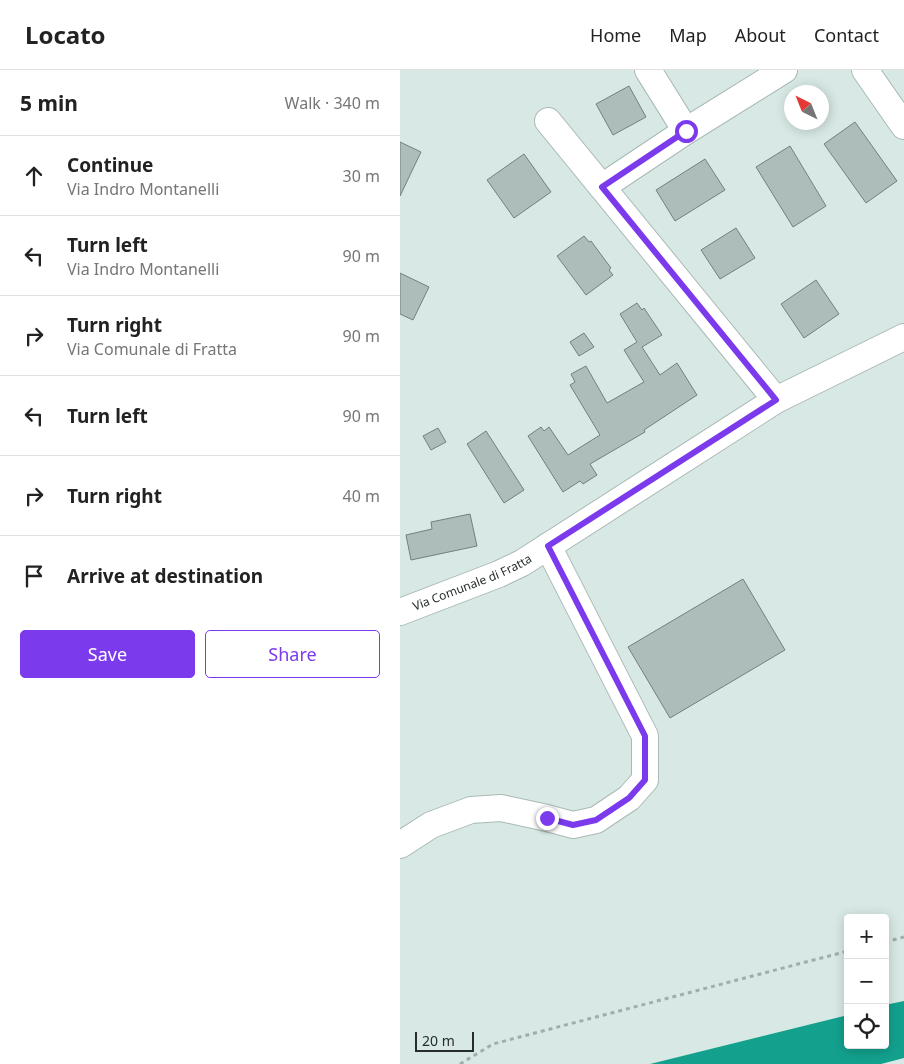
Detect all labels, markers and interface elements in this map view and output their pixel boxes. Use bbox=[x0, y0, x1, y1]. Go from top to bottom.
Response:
text: Locato bbox=[25, 18, 106, 51]
text: Home bbox=[590, 23, 641, 47]
text: Map bbox=[669, 23, 707, 47]
text: About bbox=[735, 23, 786, 47]
text: Contact bbox=[814, 23, 879, 47]
north arrow bbox=[784, 85, 829, 130]
text: 5 min bbox=[20, 89, 78, 117]
text: Walk · 340 m bbox=[285, 92, 380, 114]
route start bbox=[675, 120, 698, 143]
text: Continue bbox=[67, 152, 153, 178]
icon: ahead bbox=[20, 162, 48, 190]
text: 30 m bbox=[343, 165, 380, 187]
text: Via Indro Montanelli bbox=[67, 178, 219, 200]
text: Turn left bbox=[67, 232, 148, 258]
icon: left bbox=[20, 242, 48, 270]
text: 90 m bbox=[343, 245, 380, 267]
text: Via Indro Montanelli bbox=[67, 258, 219, 280]
text: Turn right bbox=[67, 312, 162, 338]
icon: right bbox=[20, 322, 48, 350]
text: 90 m bbox=[343, 325, 380, 347]
text: Via Comunale di Fratta bbox=[67, 338, 237, 360]
icon: left bbox=[20, 402, 48, 430]
text: Turn left bbox=[67, 403, 148, 429]
text: 90 m bbox=[343, 405, 380, 427]
icon: right bbox=[20, 482, 48, 510]
text: Turn right bbox=[67, 483, 162, 509]
text: 40 m bbox=[343, 485, 380, 507]
street label: Via Comunale di Fratta bbox=[410, 550, 535, 614]
icon: arrive bbox=[20, 562, 48, 590]
text: Arrive at destination bbox=[67, 563, 263, 589]
button: Save bbox=[20, 630, 195, 678]
button: Share bbox=[205, 630, 380, 678]
route end bbox=[536, 807, 559, 830]
map controls bbox=[844, 914, 889, 1049]
button: + bbox=[844, 914, 889, 959]
button: − bbox=[844, 959, 889, 1004]
button: locate bbox=[844, 1004, 889, 1049]
scale bar bbox=[415, 1029, 474, 1052]
text: 20 m bbox=[422, 1031, 455, 1050]

